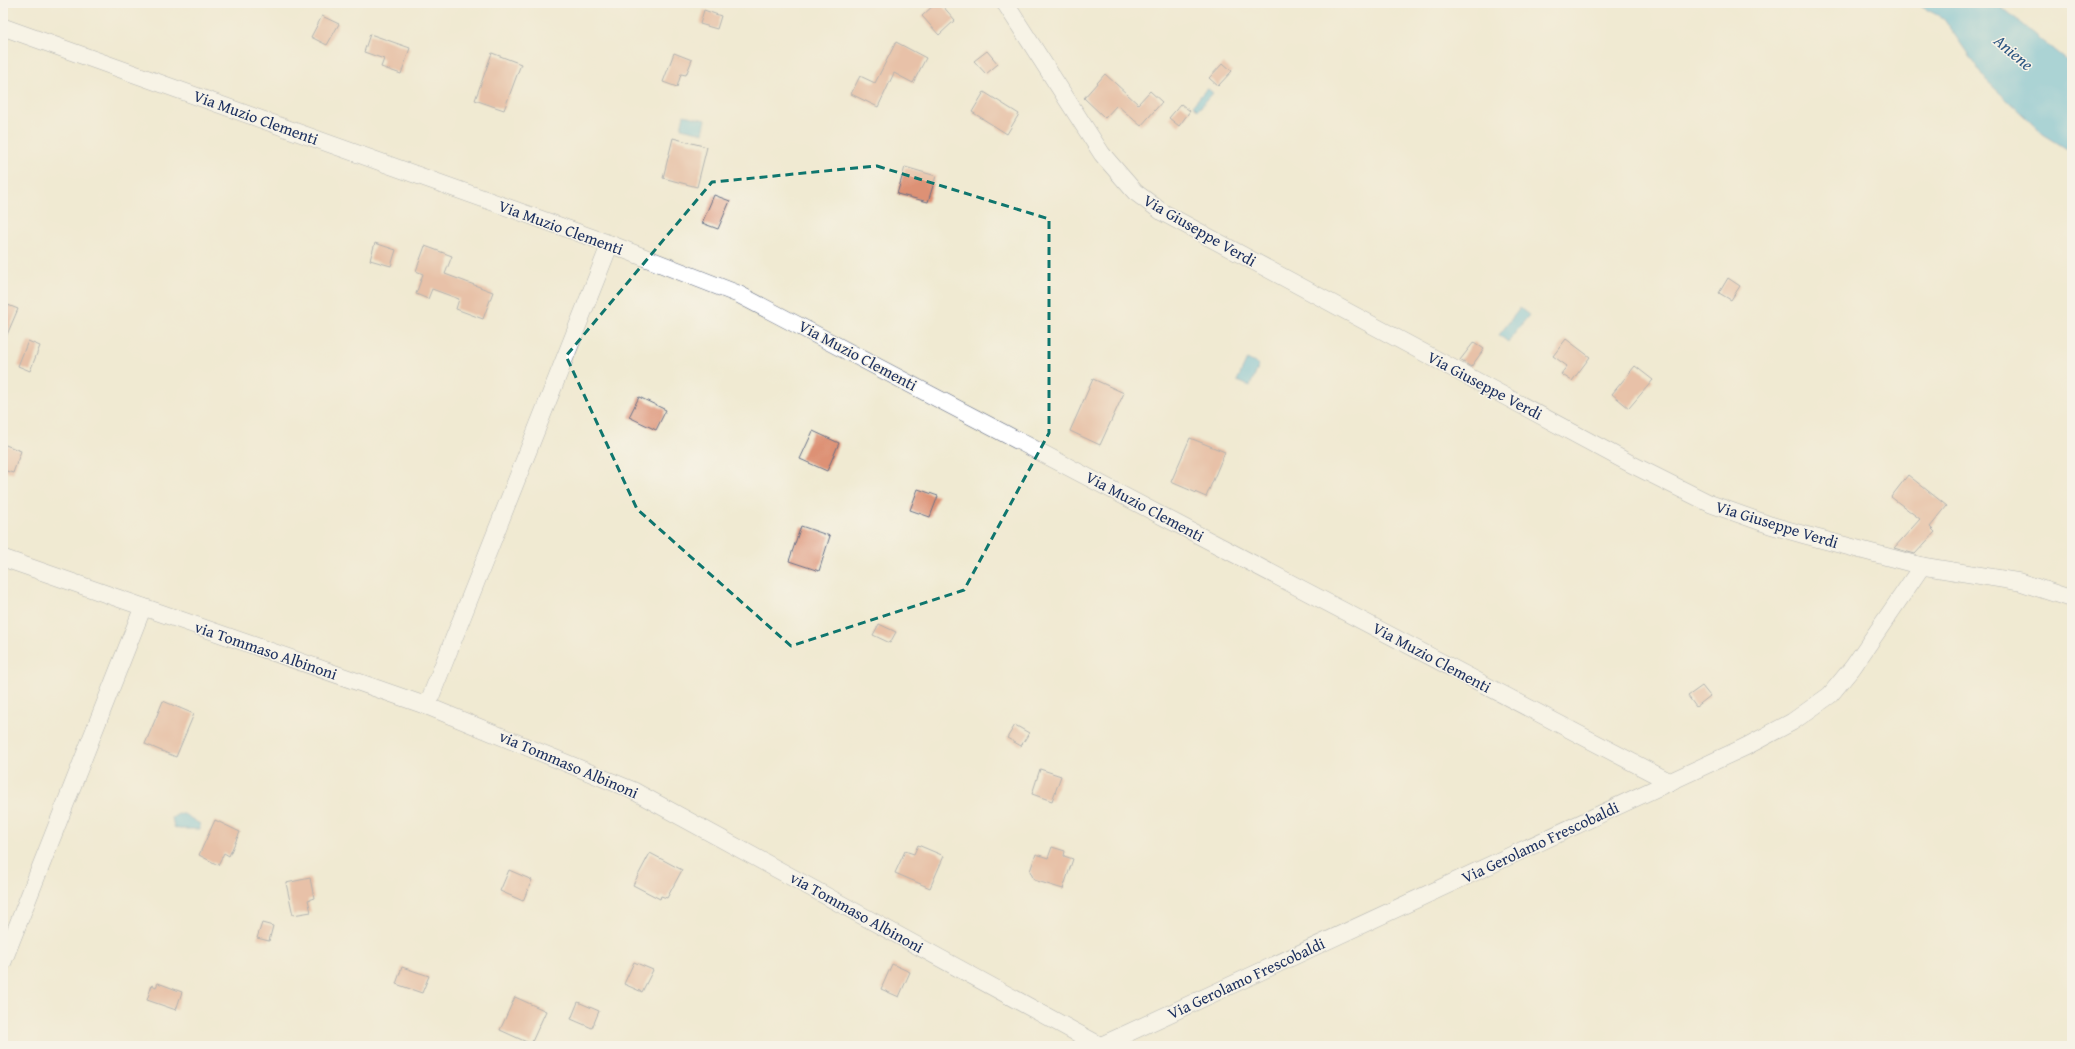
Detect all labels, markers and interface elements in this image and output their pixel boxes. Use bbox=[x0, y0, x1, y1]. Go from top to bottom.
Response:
water label: Aniene bbox=[1988, 27, 2039, 76]
street label: Via Muzio Clementi bbox=[190, 83, 322, 151]
street label: Via Giuseppe Verdi bbox=[1139, 188, 1262, 272]
street label: Via Muzio Clementi bbox=[495, 193, 627, 261]
street label: Via Muzio Clementi bbox=[794, 314, 922, 397]
street label: Via Giuseppe Verdi bbox=[1423, 345, 1547, 426]
street label: Via Muzio Clementi bbox=[1081, 465, 1209, 548]
street label: Via Giuseppe Verdi bbox=[1713, 494, 1842, 554]
street label: via Tommaso Albinoni bbox=[191, 614, 341, 686]
street label: Via Muzio Clementi bbox=[1368, 616, 1496, 699]
street label: via Tommaso Albinoni bbox=[496, 724, 643, 804]
street label: Via Gerolamo Frescobaldi bbox=[1457, 795, 1623, 889]
street label: via Tommaso Albinoni bbox=[786, 865, 929, 959]
street label: Via Gerolamo Frescobaldi bbox=[1163, 931, 1329, 1025]

